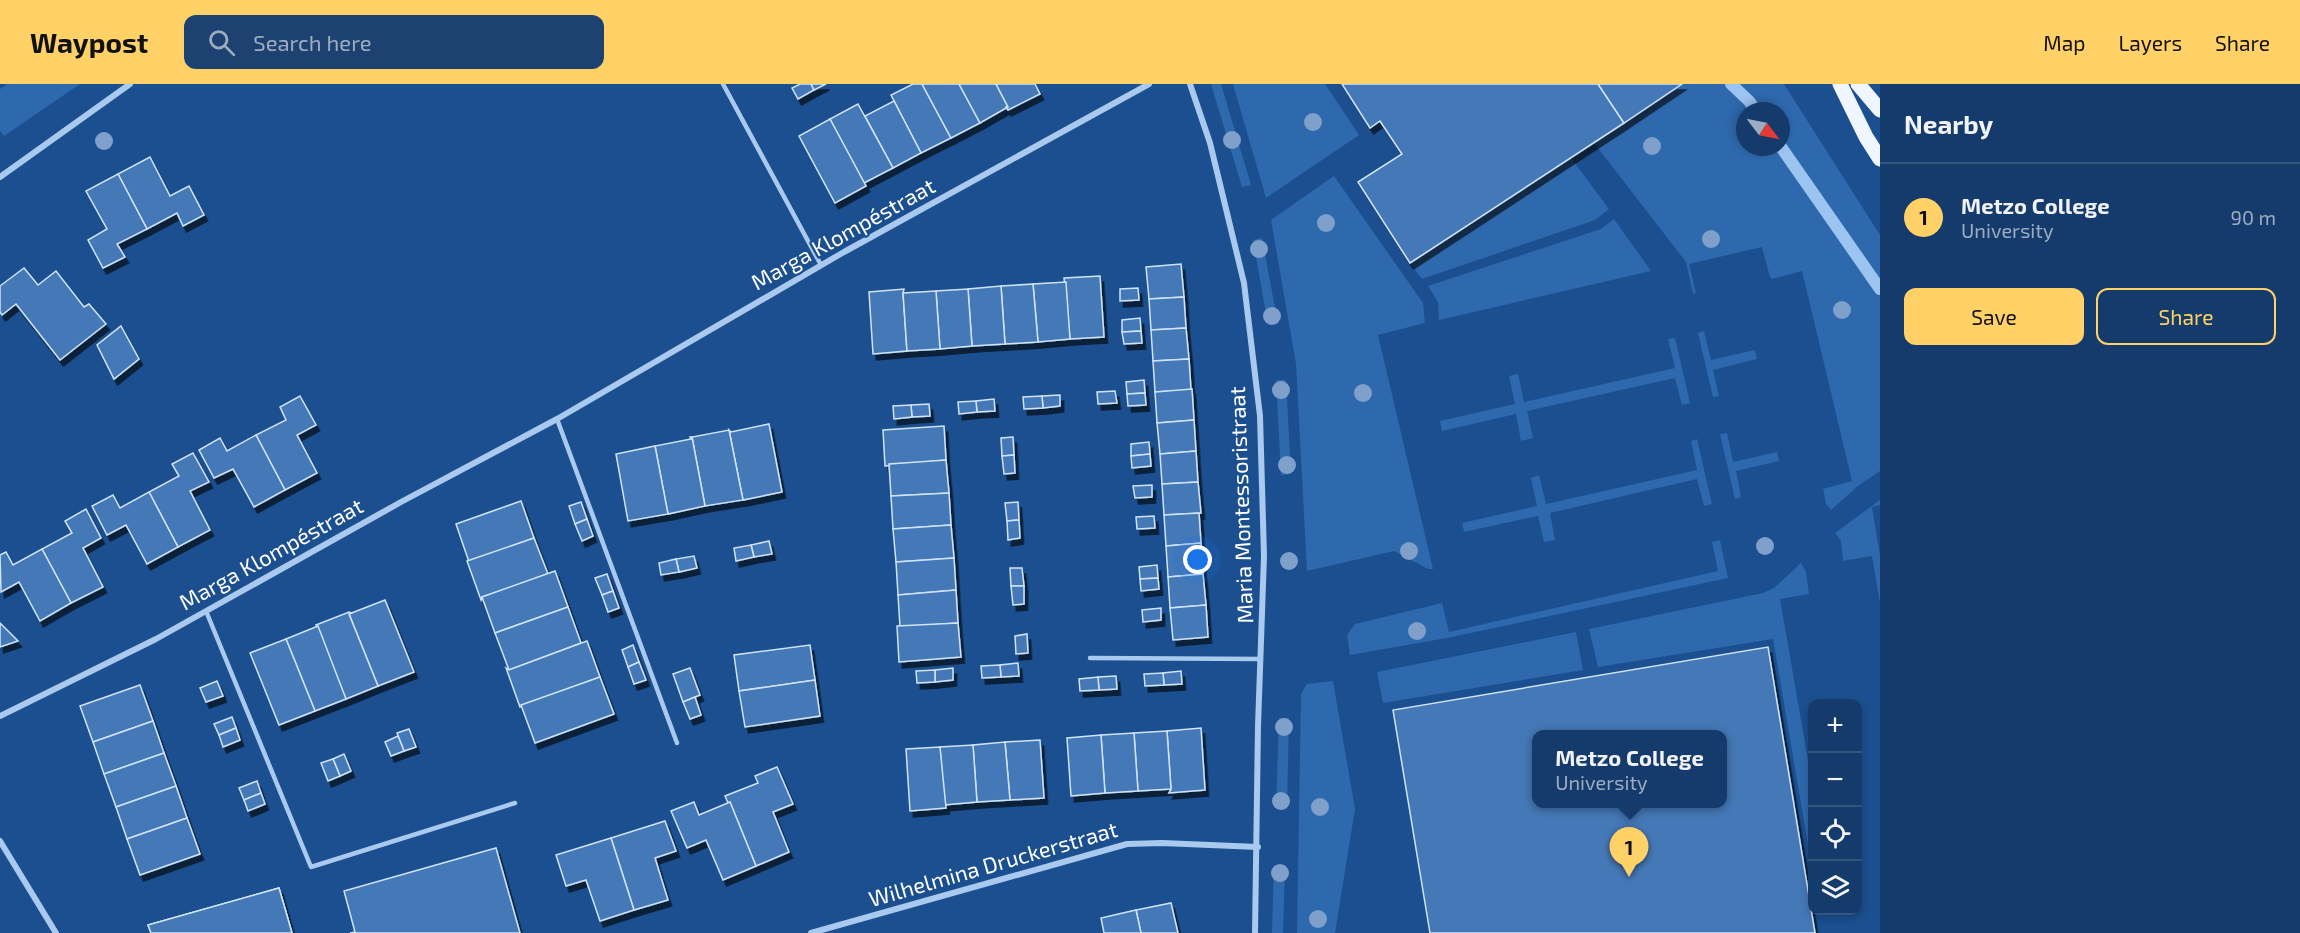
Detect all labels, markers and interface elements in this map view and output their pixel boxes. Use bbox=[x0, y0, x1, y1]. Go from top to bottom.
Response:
search box bbox=[184, 15, 604, 69]
text: Waypost bbox=[30, 25, 148, 59]
icon: search bbox=[205, 26, 238, 59]
text: Search here bbox=[253, 29, 372, 55]
text: Map bbox=[2043, 30, 2085, 55]
text: Layers bbox=[2118, 30, 2182, 55]
text: Share bbox=[2215, 30, 2270, 55]
north arrow bbox=[1736, 102, 1790, 156]
text: Nearby bbox=[1904, 108, 1993, 139]
street label: Marga Klompéstraat bbox=[746, 172, 939, 294]
text: Metzo College bbox=[1961, 192, 2110, 218]
text: 1 bbox=[1919, 205, 1928, 229]
text: 90 m bbox=[2231, 205, 2276, 229]
text: University bbox=[1961, 218, 2053, 242]
button: Save bbox=[1904, 288, 2084, 345]
button: Share bbox=[2096, 288, 2276, 345]
street label: Maria Montessoristraat bbox=[1223, 386, 1257, 624]
street label: Marga Klompéstraat bbox=[174, 492, 367, 614]
your location bbox=[1183, 545, 1212, 574]
map controls bbox=[1808, 699, 1862, 915]
button: + bbox=[1808, 699, 1862, 753]
popup bbox=[1532, 730, 1727, 808]
text: Metzo College bbox=[1555, 744, 1704, 770]
button: − bbox=[1808, 753, 1862, 807]
text: University bbox=[1555, 770, 1648, 794]
button: locate bbox=[1808, 807, 1862, 861]
street label: Wilhelmina Druckerstraat bbox=[865, 815, 1120, 911]
pin: 1 bbox=[1610, 828, 1648, 877]
button: layers bbox=[1808, 861, 1862, 915]

